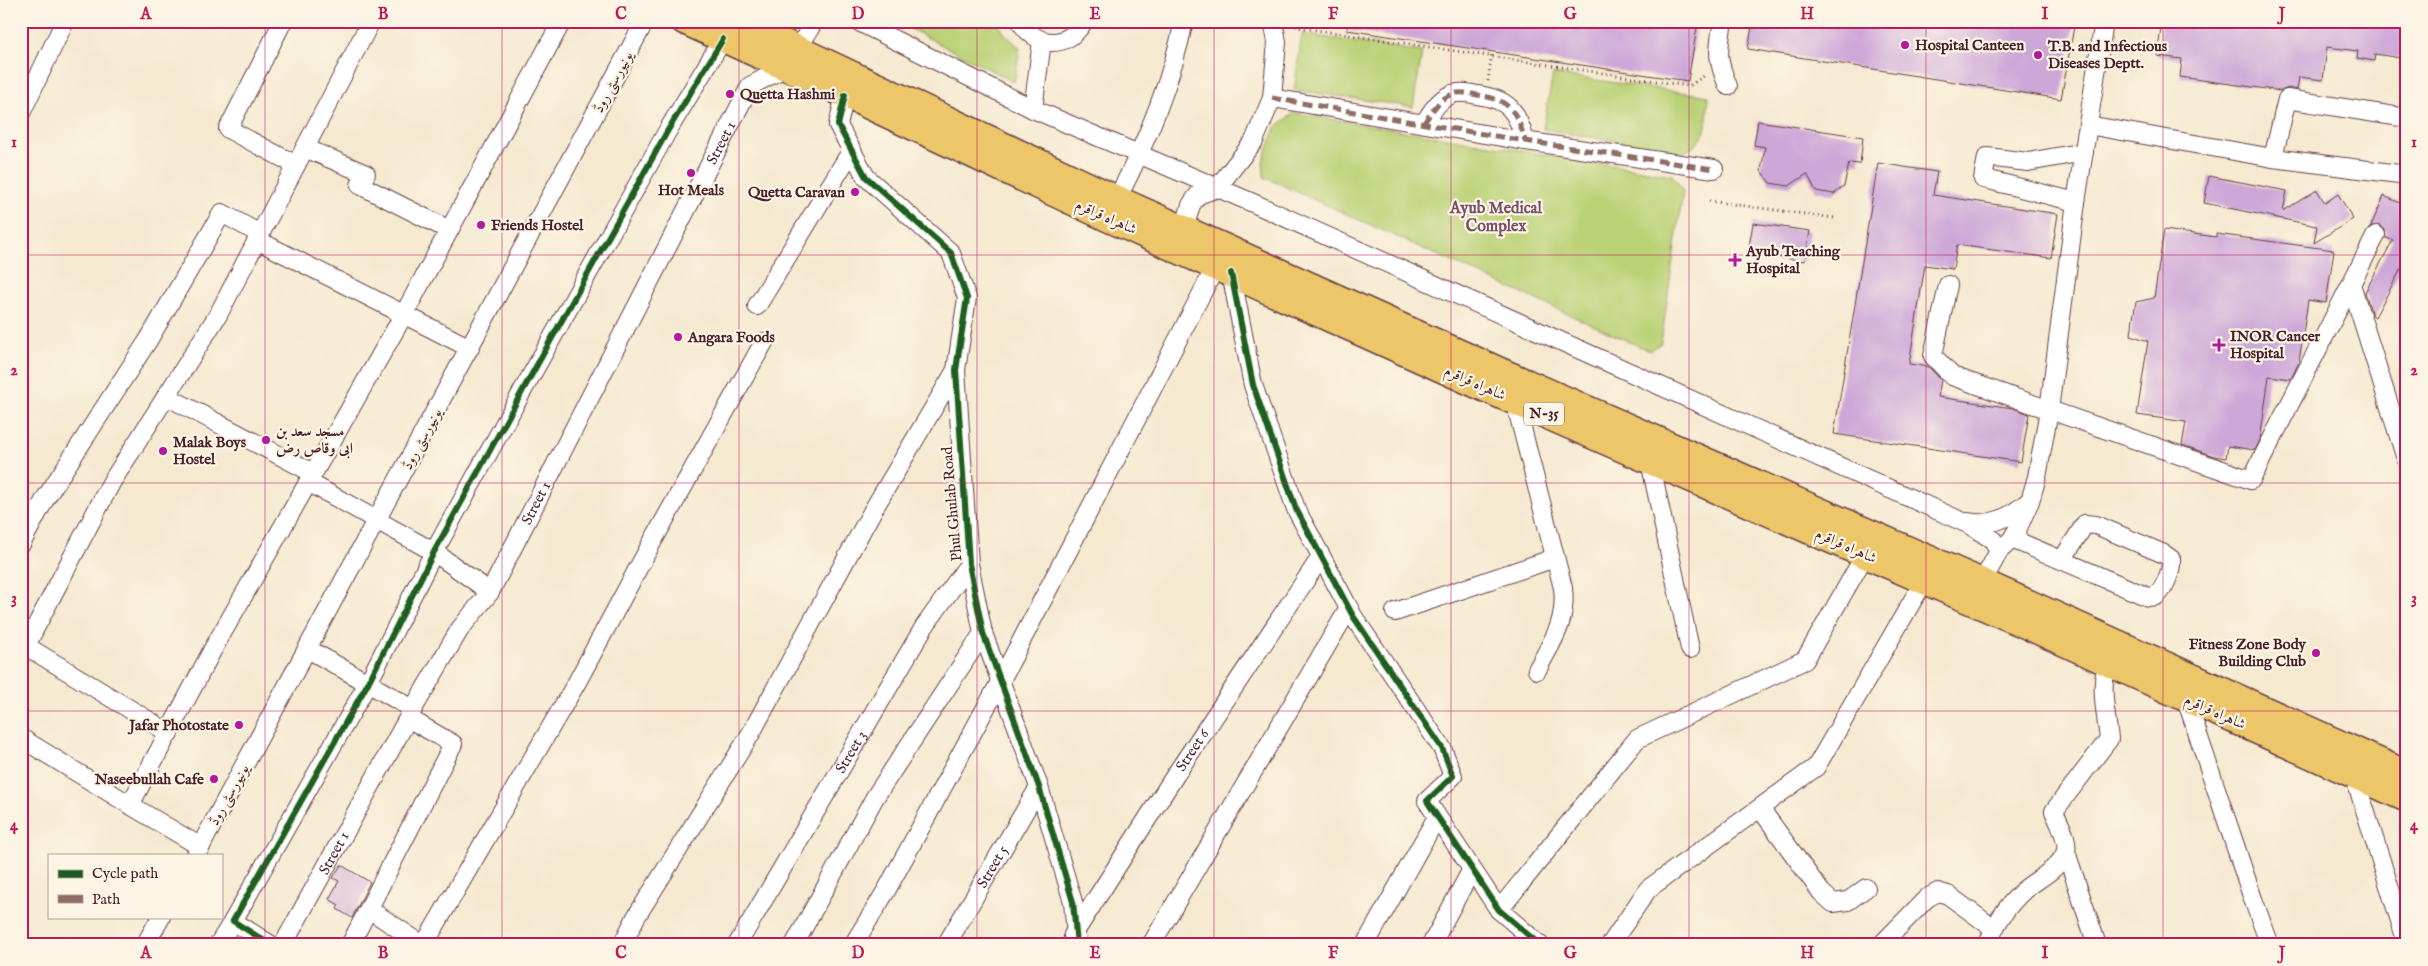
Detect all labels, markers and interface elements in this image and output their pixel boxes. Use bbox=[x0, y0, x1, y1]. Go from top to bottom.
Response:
text: A bbox=[140, 5, 153, 25]
text: B bbox=[378, 5, 389, 25]
text: C bbox=[615, 5, 627, 25]
text: D bbox=[852, 5, 865, 25]
text: E bbox=[1089, 5, 1101, 25]
text: F bbox=[1328, 5, 1339, 25]
text: G bbox=[1564, 5, 1577, 25]
text: H bbox=[1800, 5, 1814, 25]
text: I bbox=[2042, 5, 2049, 25]
text: J bbox=[2277, 5, 2286, 25]
place label: Hospital Canteen bbox=[1915, 36, 2024, 55]
place label: T.B. and Infectious Diseases Deptt. bbox=[2047, 37, 2168, 73]
marker: Hospital Canteen bbox=[1899, 39, 1911, 51]
street label: یونیورسٹی روڈ bbox=[589, 47, 639, 117]
marker: T.B. and Infectious Diseases Deptt. bbox=[2032, 49, 2044, 61]
place label: Quetta Hashmi bbox=[740, 85, 835, 104]
marker: Quetta Hashmi bbox=[724, 88, 736, 100]
street label: Street 1 bbox=[702, 118, 740, 168]
text: 1 bbox=[11, 133, 17, 153]
text: 1 bbox=[2411, 133, 2417, 153]
marker: Hot Meals bbox=[685, 167, 697, 179]
place label: Hot Meals bbox=[658, 181, 725, 200]
place label: Quetta Caravan bbox=[748, 183, 845, 202]
marker: Quetta Caravan bbox=[849, 186, 861, 198]
street label: شاہراہ قراقرم bbox=[1071, 195, 1140, 242]
district label: Ayub Medical Complex bbox=[1449, 199, 1543, 237]
place label: Friends Hostel bbox=[491, 216, 584, 235]
marker: Friends Hostel bbox=[475, 219, 487, 231]
place label: Ayub Teaching Hospital bbox=[1745, 242, 1841, 278]
marker: Ayub Teaching Hospital bbox=[1728, 253, 1742, 267]
place label: INOR Cancer Hospital bbox=[2230, 327, 2321, 363]
place label: Angara Foods bbox=[687, 328, 776, 347]
marker: Angara Foods bbox=[672, 331, 684, 343]
marker: INOR Cancer Hospital bbox=[2212, 338, 2226, 352]
text: 2 bbox=[10, 361, 18, 381]
street label: شاہراہ قراقرم bbox=[1440, 361, 1509, 408]
text: 2 bbox=[2410, 361, 2418, 381]
road number: N-35 bbox=[1524, 402, 1564, 426]
street label: یونیورسٹی روڈ bbox=[398, 404, 448, 474]
place label: مسجد سعد بن ابی وقاص رض bbox=[276, 422, 353, 459]
place label: Malak Boys Hostel bbox=[173, 433, 247, 469]
marker: مسجد سعد بن ابی وقاص رض bbox=[260, 434, 272, 446]
marker: Malak Boys Hostel bbox=[157, 445, 169, 457]
street label: Phul Ghulab Road bbox=[937, 445, 966, 562]
street label: Street 1 bbox=[517, 478, 555, 528]
street label: شاہراہ قراقرم bbox=[1811, 524, 1880, 571]
text: 3 bbox=[11, 589, 17, 609]
text: 3 bbox=[2411, 589, 2417, 609]
place label: Fitness Zone Body Building Club bbox=[2189, 635, 2307, 671]
marker: Fitness Zone Body Building Club bbox=[2310, 647, 2322, 659]
street label: شاہراہ قراقرم bbox=[2180, 690, 2249, 737]
place label: Jafar Photostate bbox=[127, 716, 229, 735]
marker: Jafar Photostate bbox=[233, 719, 245, 731]
street label: Street 6 bbox=[1171, 725, 1213, 775]
street label: Street 3 bbox=[831, 727, 870, 777]
street label: یونیورسٹی روڈ bbox=[204, 760, 255, 830]
place label: Naseebullah Cafe bbox=[94, 770, 204, 789]
marker: Naseebullah Cafe bbox=[208, 773, 220, 785]
text: 4 bbox=[10, 816, 19, 836]
text: 4 bbox=[2410, 816, 2419, 836]
street label: Street 1 bbox=[314, 828, 353, 878]
street label: Street 5 bbox=[972, 841, 1012, 891]
legend bbox=[48, 854, 222, 918]
text: Cycle path bbox=[92, 864, 158, 883]
text: Path bbox=[92, 890, 120, 909]
text: A bbox=[140, 944, 153, 964]
text: B bbox=[378, 944, 389, 964]
text: C bbox=[615, 944, 627, 964]
text: D bbox=[852, 944, 865, 964]
text: E bbox=[1089, 944, 1101, 964]
text: F bbox=[1328, 944, 1339, 964]
text: G bbox=[1564, 944, 1577, 964]
text: H bbox=[1800, 944, 1814, 964]
text: I bbox=[2042, 944, 2049, 964]
text: J bbox=[2277, 944, 2286, 964]

